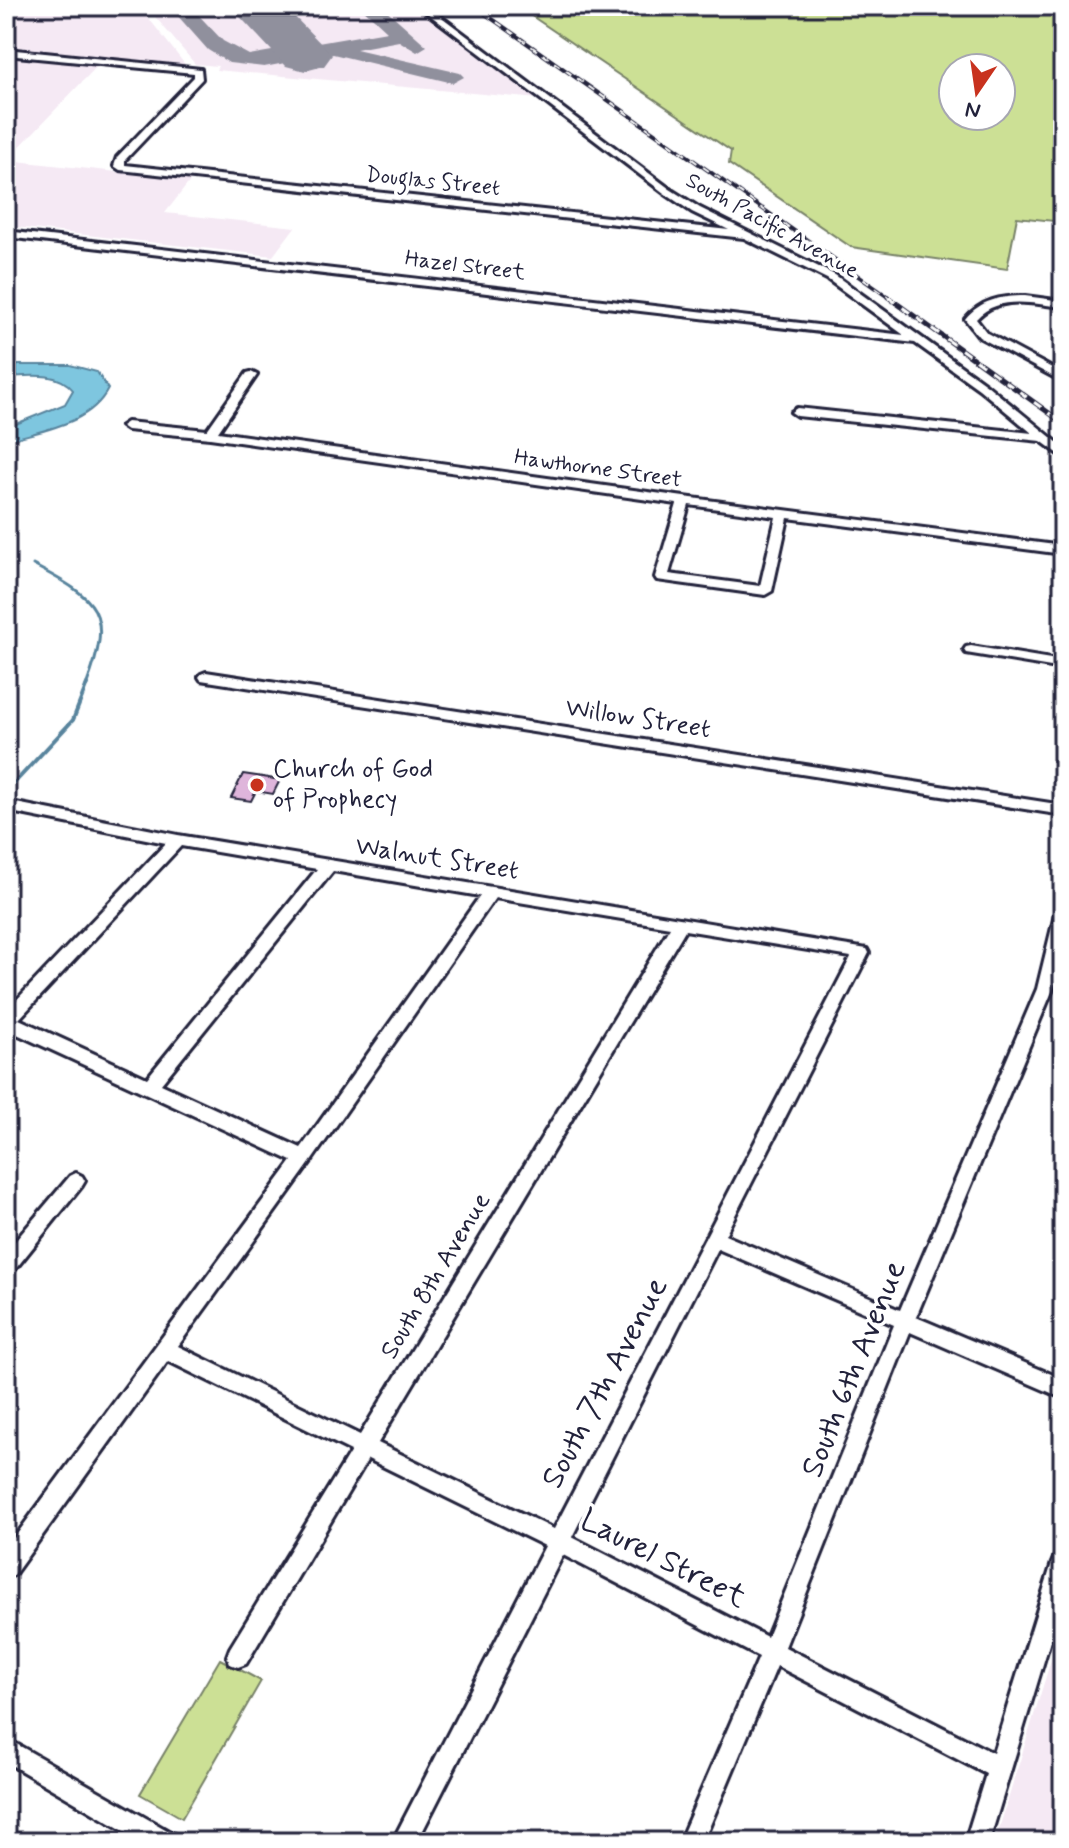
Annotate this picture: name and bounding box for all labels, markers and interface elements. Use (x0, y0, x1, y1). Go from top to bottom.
north arrow (937, 52, 1017, 132)
text: N (963, 94, 983, 125)
street label: Douglas Street (364, 161, 502, 206)
street label: South Pacific Avenue (681, 167, 864, 285)
street label: Hazel Street (403, 245, 527, 287)
street label: Hawthorne Street (512, 443, 684, 495)
street label: Willow Street (563, 691, 713, 747)
place label: Church of God of Prophecy (273, 753, 433, 817)
marker: Church of God of Prophecy (248, 776, 266, 794)
street label: Walnut Street (353, 829, 521, 889)
street label: South 8th Avenue (373, 1186, 499, 1366)
street label: South 6th Avenue (791, 1254, 917, 1484)
street label: South 7th Avenue (532, 1270, 678, 1496)
street label: Laurel Street (573, 1499, 753, 1619)

